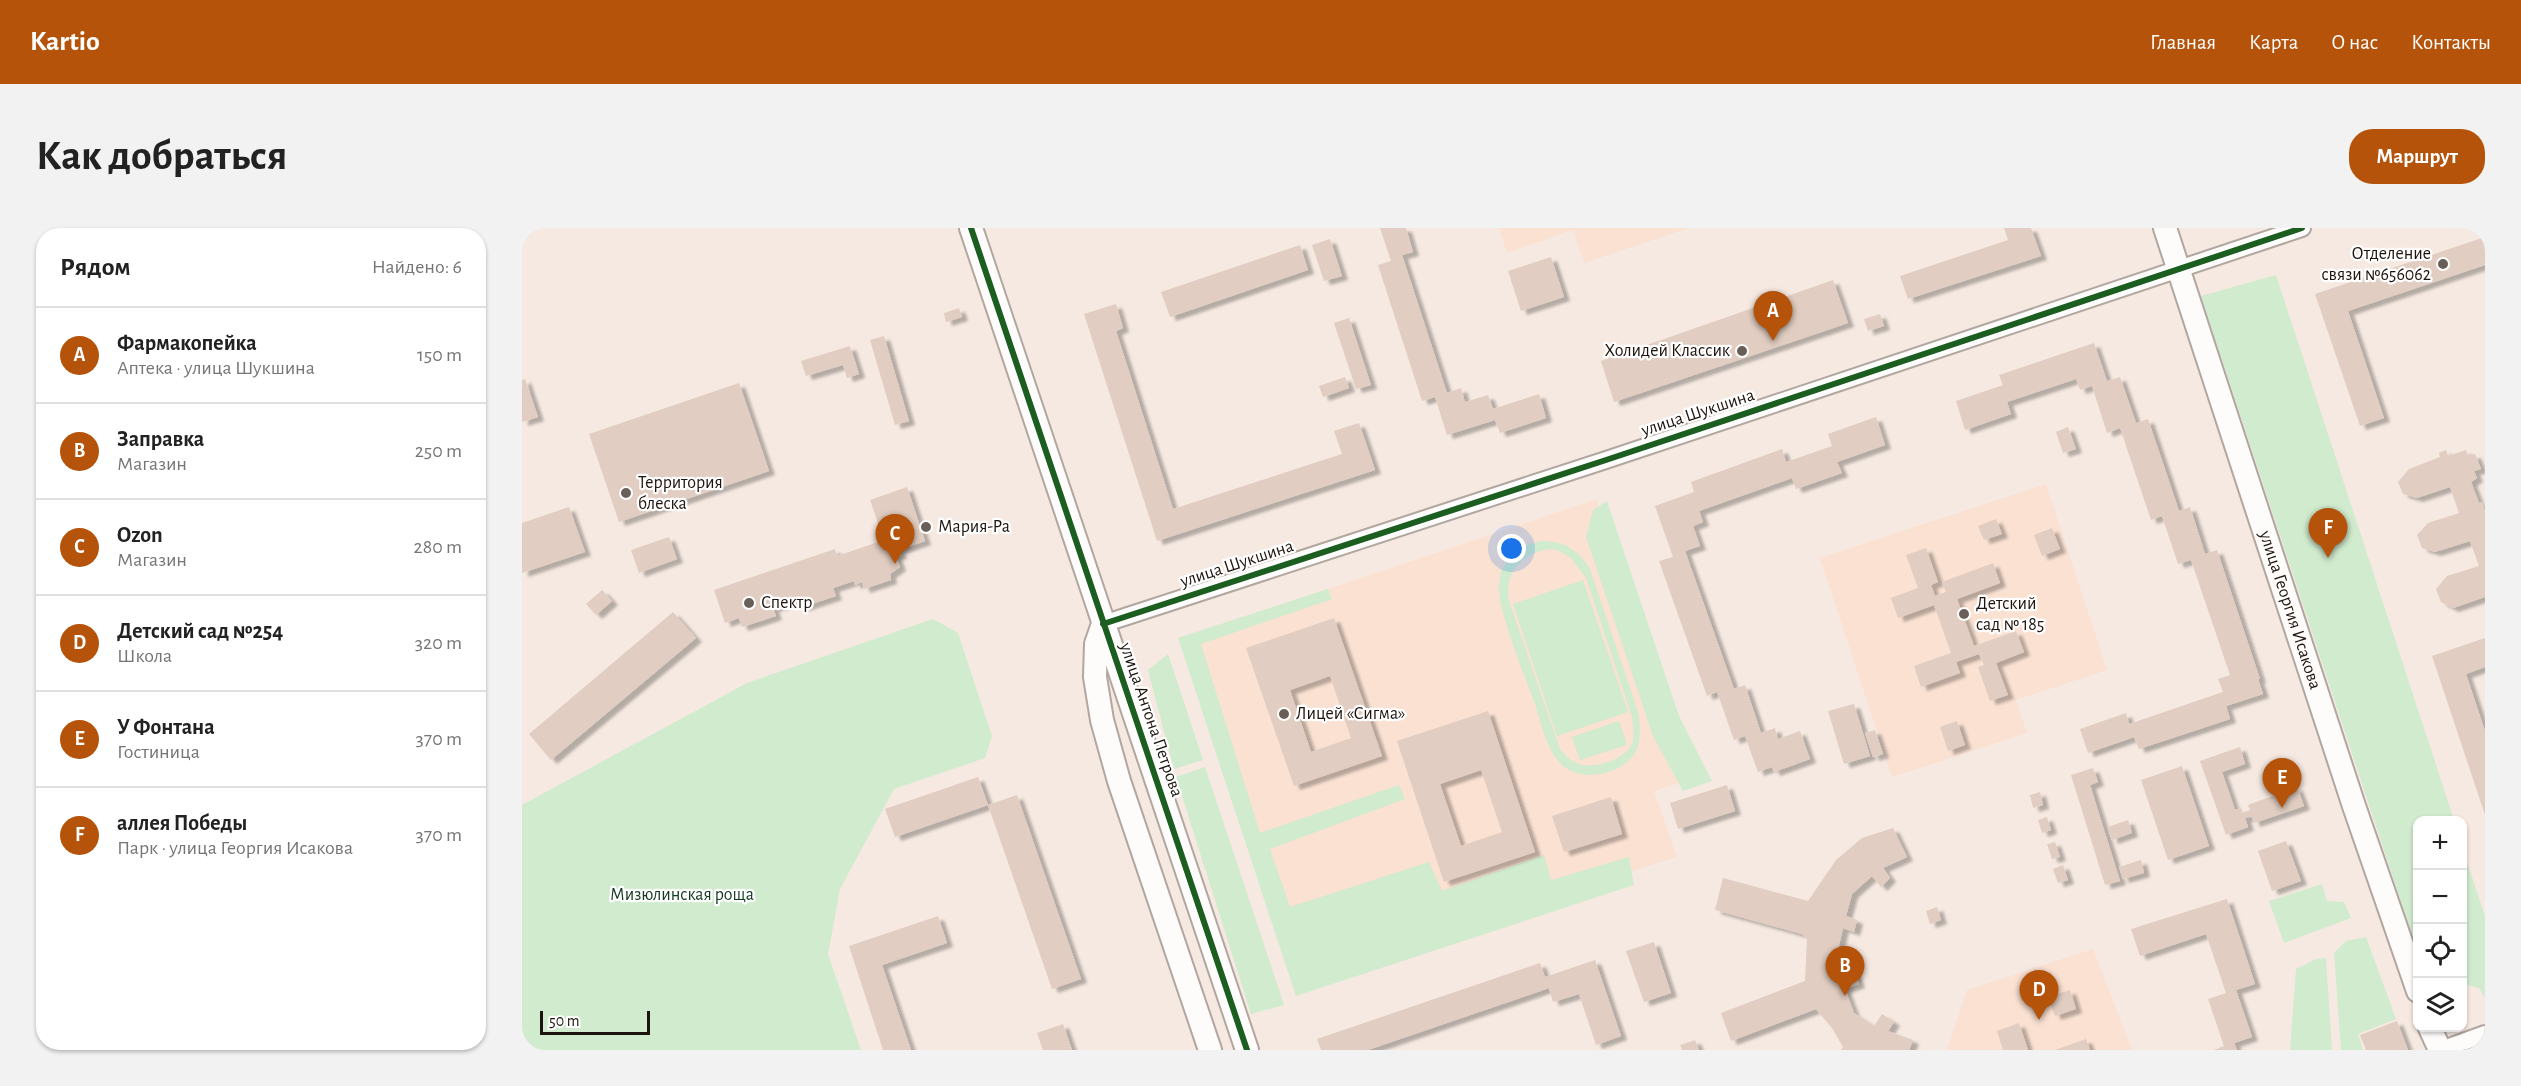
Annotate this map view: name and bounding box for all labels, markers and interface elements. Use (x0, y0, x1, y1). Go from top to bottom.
text: Kartio (30, 28, 100, 56)
text: Главная (2150, 32, 2216, 53)
text: Карта (2249, 32, 2298, 53)
text: О нас (2331, 32, 2378, 53)
text: Контакты (2411, 32, 2491, 53)
button: Маршрут (2349, 129, 2485, 184)
text: Как добраться (36, 135, 287, 177)
place label: Отделение связи №656062 (2322, 245, 2431, 284)
text: Рядом (60, 254, 131, 280)
text: Найдено: 6 (372, 257, 462, 277)
marker: Отделение связи №656062 (2436, 257, 2450, 271)
pin: A (1754, 291, 1792, 341)
text: Фармакопейка (117, 332, 257, 354)
place label: Холидей Классик (1604, 342, 1731, 360)
marker: Холидей Классик (1735, 344, 1749, 358)
text: A (74, 345, 86, 365)
text: 150 m (417, 345, 462, 365)
text: Аптека · улица Шукшина (117, 358, 315, 378)
street label: улица Шукшина (1638, 386, 1757, 440)
text: Заправка (117, 428, 204, 450)
text: B (74, 441, 85, 461)
text: 250 m (415, 441, 462, 461)
text: Магазин (117, 454, 187, 474)
place label: Территория блеска (638, 474, 723, 513)
marker: Территория блеска (619, 486, 633, 500)
pin: F (2308, 508, 2348, 558)
pin: C (876, 514, 914, 564)
place label: Мария-Ра (938, 518, 1010, 536)
marker: Мария-Ра (919, 520, 933, 534)
text: Ozon (117, 524, 163, 546)
street label: улица Георгия Исакова (2255, 528, 2324, 692)
your location (1497, 534, 1526, 563)
text: C (74, 537, 85, 557)
text: 280 m (414, 537, 462, 557)
street label: улица Шукшина (1177, 537, 1296, 591)
text: Магазин (117, 550, 187, 570)
place label: Спектр (761, 594, 812, 612)
place label: Детский сад № 185 (1976, 595, 2044, 634)
marker: Спектр (742, 596, 756, 610)
marker: Детский сад № 185 (1957, 607, 1971, 621)
text: Детский сад №254 (117, 620, 283, 642)
text: D (73, 633, 86, 653)
text: 320 m (415, 633, 462, 653)
street label: улица Антона Петрова (1116, 640, 1186, 799)
text: Школа (117, 646, 172, 666)
place label: Лицей «Сигма» (1296, 705, 1405, 723)
marker: Лицей «Сигма» (1277, 707, 1291, 721)
text: У Фонтана (117, 716, 215, 738)
text: E (74, 729, 85, 749)
text: 370 m (416, 729, 462, 749)
text: Гостиница (117, 742, 200, 762)
pin: E (2262, 758, 2302, 808)
text: аллея Победы (117, 812, 247, 834)
map controls (2413, 816, 2467, 1032)
button: + (2413, 816, 2467, 870)
text: F (75, 825, 84, 845)
text: 370 m (416, 825, 462, 845)
text: Парк · улица Георгия Исакова (117, 838, 353, 858)
button: − (2413, 870, 2467, 924)
park label: Мизюлинская роща (610, 886, 754, 904)
button: locate (2413, 924, 2467, 978)
pin: B (1826, 946, 1864, 996)
pin: D (2020, 970, 2059, 1020)
button: layers (2413, 978, 2467, 1032)
scale bar (540, 1008, 650, 1036)
text: 50 m (549, 1013, 580, 1029)

